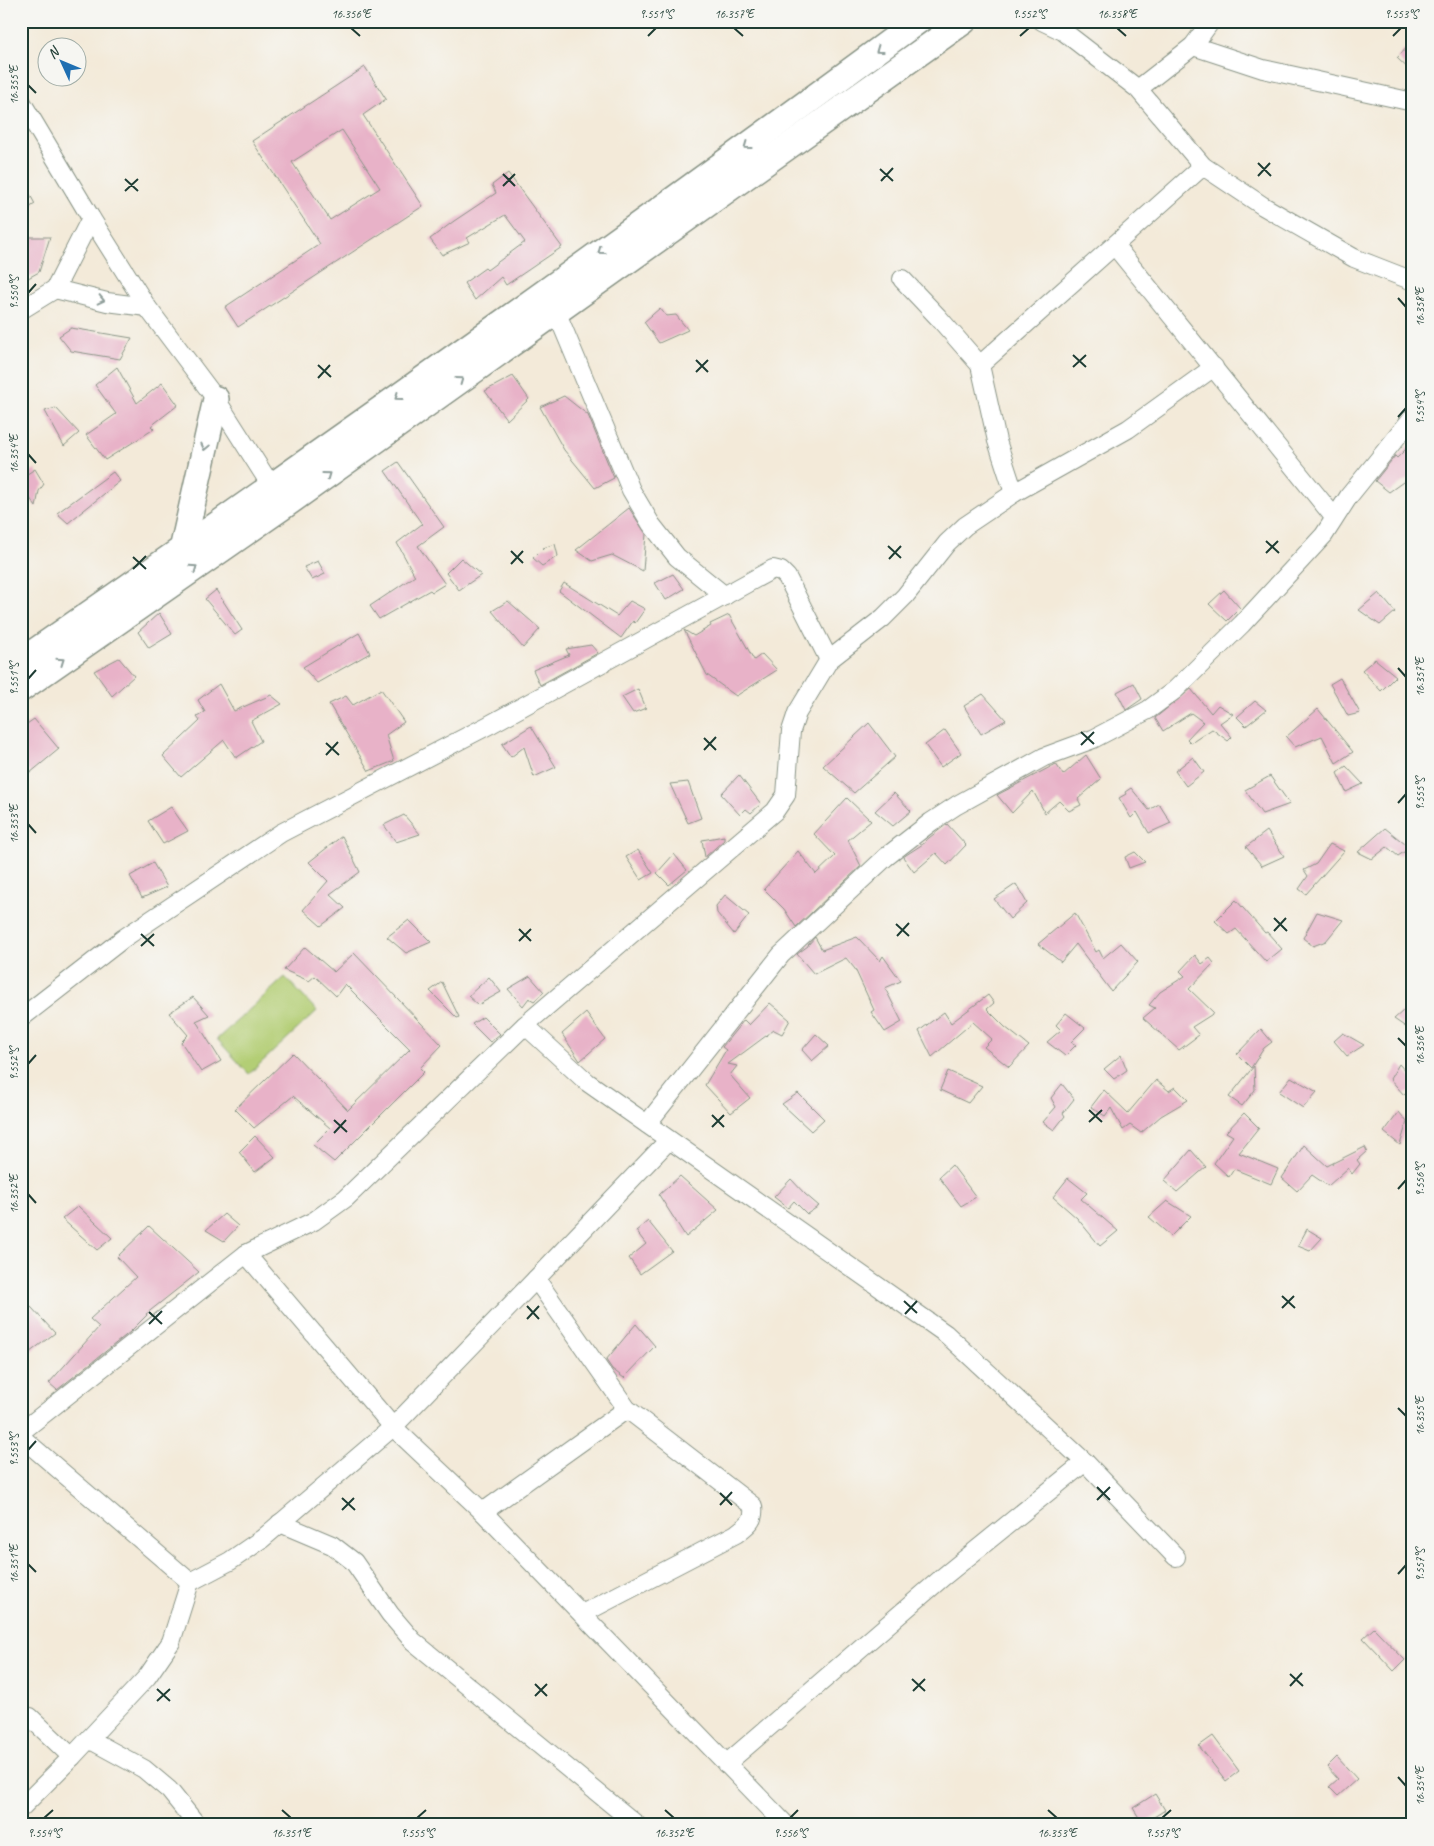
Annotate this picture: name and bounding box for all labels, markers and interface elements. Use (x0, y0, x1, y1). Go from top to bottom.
text: 16.356°E (331, 6, 372, 22)
text: 9.551°S (639, 6, 675, 22)
text: 16.357°E (714, 6, 755, 22)
text: 9.552°S (1012, 6, 1048, 22)
text: 16.358°E (1097, 6, 1138, 22)
text: 9.553°S (1384, 6, 1420, 22)
north arrow (38, 38, 88, 88)
text: N (44, 43, 64, 62)
one-way arrow (875, 44, 884, 53)
text: 16.355°E (6, 64, 22, 105)
one-way arrow (744, 140, 753, 149)
one-way arrow (597, 245, 607, 254)
text: 9.550°S (6, 274, 22, 310)
text: 16.358°E (1412, 286, 1428, 327)
one-way arrow (96, 294, 105, 305)
one-way arrow (454, 377, 463, 386)
text: 9.554°S (1412, 389, 1428, 425)
one-way arrow (394, 391, 404, 400)
text: 16.354°E (6, 433, 22, 474)
one-way arrow (200, 442, 211, 451)
one-way arrow (322, 472, 331, 481)
one-way arrow (189, 565, 198, 574)
text: 16.357°E (1412, 656, 1428, 697)
one-way arrow (55, 658, 65, 667)
text: 9.551°S (6, 660, 22, 696)
text: 9.555°S (1412, 775, 1428, 811)
text: 16.353°E (6, 803, 22, 844)
text: 16.356°E (1412, 1025, 1428, 1066)
text: 9.552°S (6, 1045, 22, 1081)
text: 9.556°S (1412, 1161, 1428, 1197)
text: 16.352°E (6, 1173, 22, 1214)
text: 16.355°E (1412, 1395, 1428, 1436)
text: 9.553°S (6, 1431, 22, 1467)
text: 16.351°E (6, 1543, 22, 1584)
text: 9.557°S (1412, 1546, 1428, 1582)
text: 16.354°E (1412, 1765, 1428, 1806)
text: 9.554°S (27, 1825, 63, 1841)
text: 16.351°E (271, 1825, 312, 1841)
text: 9.555°S (400, 1825, 436, 1841)
text: 16.352°E (654, 1825, 695, 1841)
text: 9.556°S (773, 1825, 809, 1841)
text: 16.353°E (1037, 1825, 1078, 1841)
text: 9.557°S (1145, 1825, 1181, 1841)

